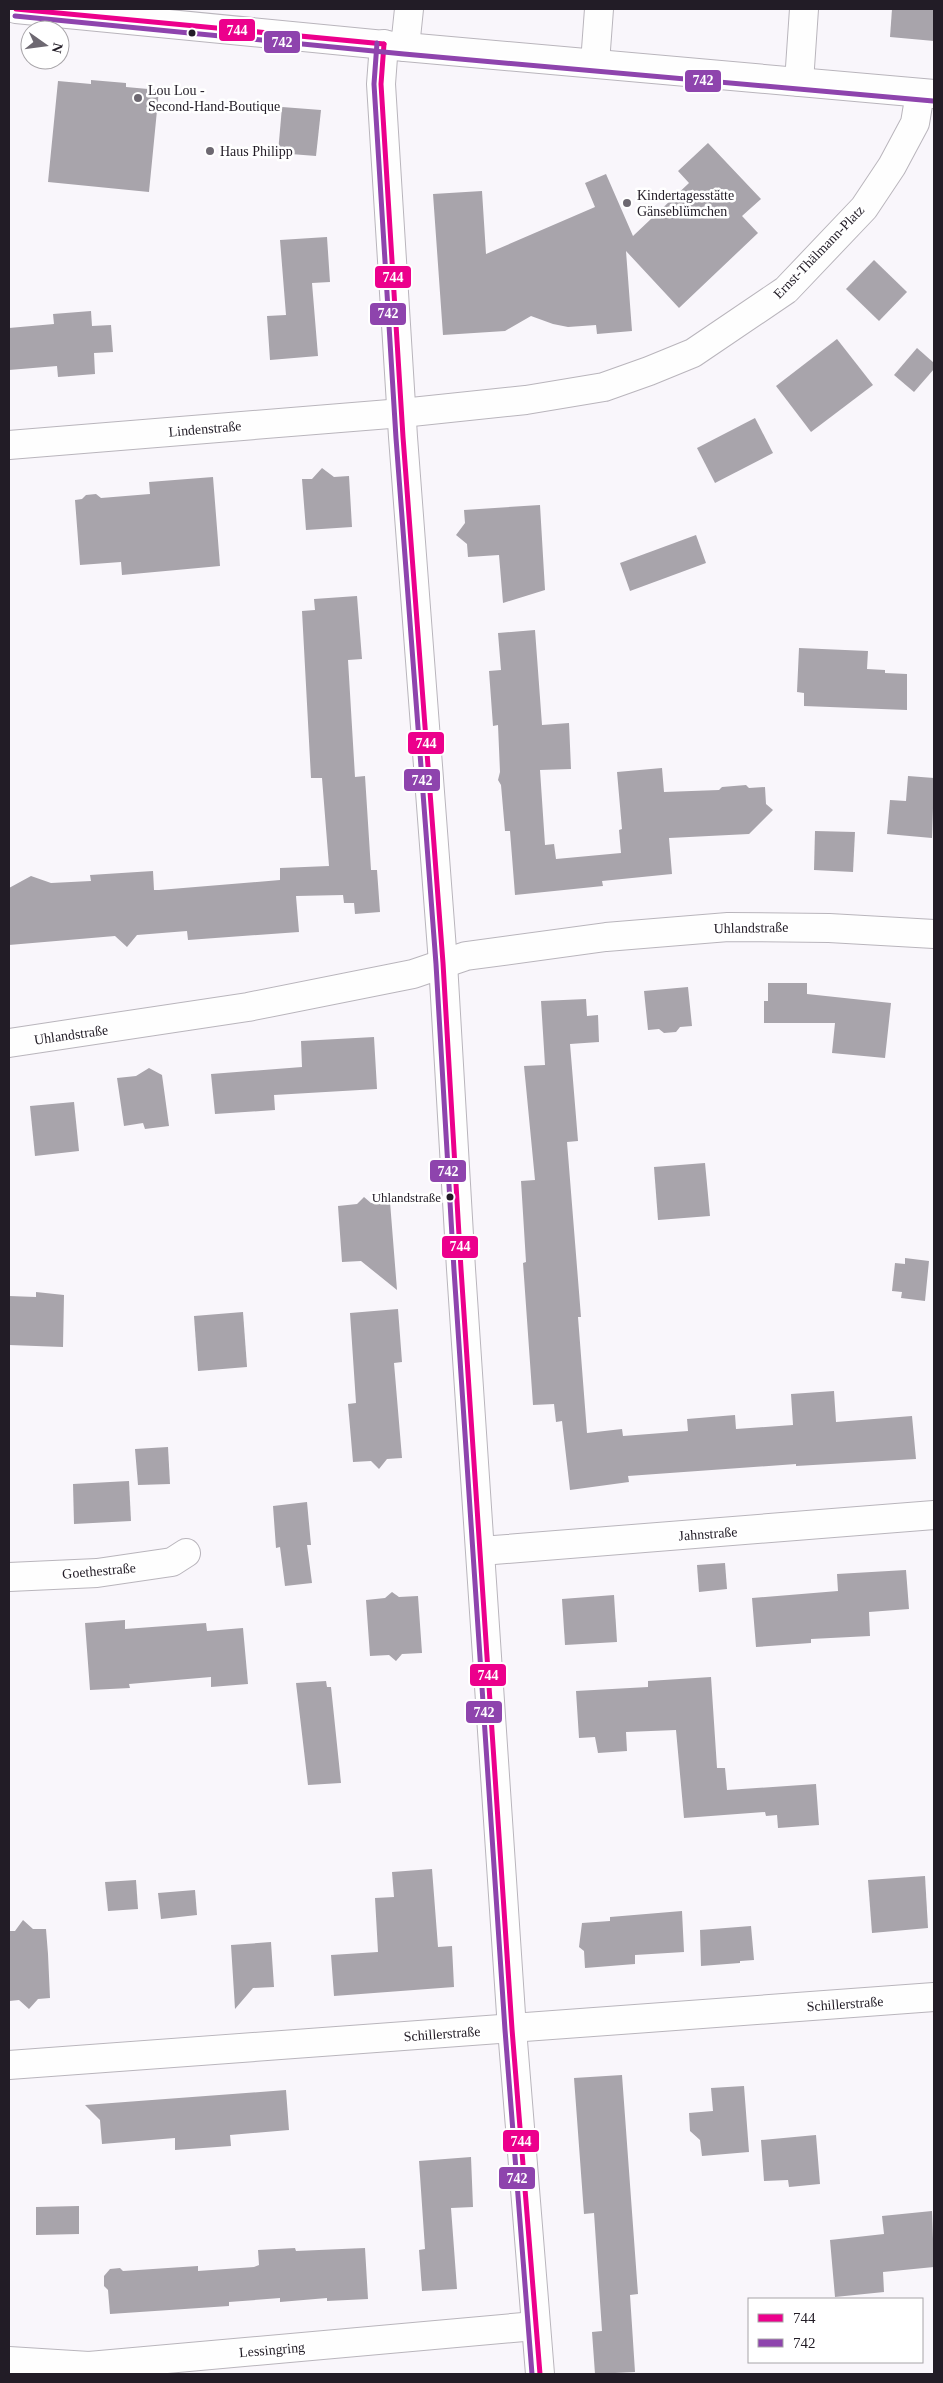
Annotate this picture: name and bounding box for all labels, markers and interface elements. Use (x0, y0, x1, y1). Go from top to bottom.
line badge: 744 (218, 18, 256, 42)
north arrow (20, 20, 70, 70)
text: 744 (227, 23, 248, 38)
unlabelled marker (187, 28, 197, 38)
line badge: 742 (263, 30, 301, 54)
text: 742 (272, 35, 293, 50)
text: N (49, 41, 66, 55)
line badge: 742 (684, 69, 722, 93)
text: 742 (693, 73, 714, 88)
place label: Lou Lou - Second-Hand-Boutique (148, 83, 280, 114)
marker: Lou Lou - Second-Hand-Boutique (132, 92, 144, 104)
place label: Haus Philipp (220, 144, 293, 159)
marker: Haus Philipp (204, 145, 216, 157)
place label: Kindertagesstätte Gänseblümchen (637, 188, 734, 219)
marker: Kindertagesstätte Gänseblümchen (621, 197, 633, 209)
street label: Ernst-Thälmann-Platz (771, 202, 867, 302)
line badge: 744 (374, 265, 412, 289)
text: 744 (383, 270, 404, 285)
line badge: 742 (369, 302, 407, 326)
text: 742 (378, 306, 399, 321)
street label: Lindenstraße (168, 418, 242, 440)
line badge: 744 (407, 731, 445, 755)
text: 744 (416, 736, 437, 751)
line badge: 742 (403, 768, 441, 792)
text: 742 (412, 773, 433, 788)
street label: Uhlandstraße (714, 920, 788, 936)
street label: Uhlandstraße (33, 1022, 109, 1048)
line badge: 742 (429, 1159, 467, 1183)
text: 742 (438, 1164, 459, 1179)
place label: Uhlandstraße (372, 1190, 441, 1205)
marker: Uhlandstraße (445, 1192, 455, 1202)
line badge: 744 (441, 1235, 479, 1259)
text: 744 (450, 1239, 471, 1254)
street label: Jahnstraße (678, 1524, 738, 1544)
street label: Goethestraße (62, 1560, 136, 1582)
line badge: 744 (469, 1663, 507, 1687)
text: 744 (478, 1668, 499, 1683)
line badge: 742 (465, 1700, 503, 1724)
text: 742 (474, 1705, 495, 1720)
street label: Schillerstraße (806, 1994, 884, 2014)
street label: Schillerstraße (403, 2024, 481, 2044)
line badge: 744 (502, 2129, 540, 2153)
text: 744 (511, 2134, 532, 2149)
line badge: 742 (498, 2166, 536, 2190)
text: 742 (507, 2171, 528, 2186)
legend (748, 2298, 923, 2363)
text: 744 (793, 2310, 816, 2326)
text: 742 (793, 2335, 816, 2351)
street label: Lessingring (238, 2340, 306, 2360)

